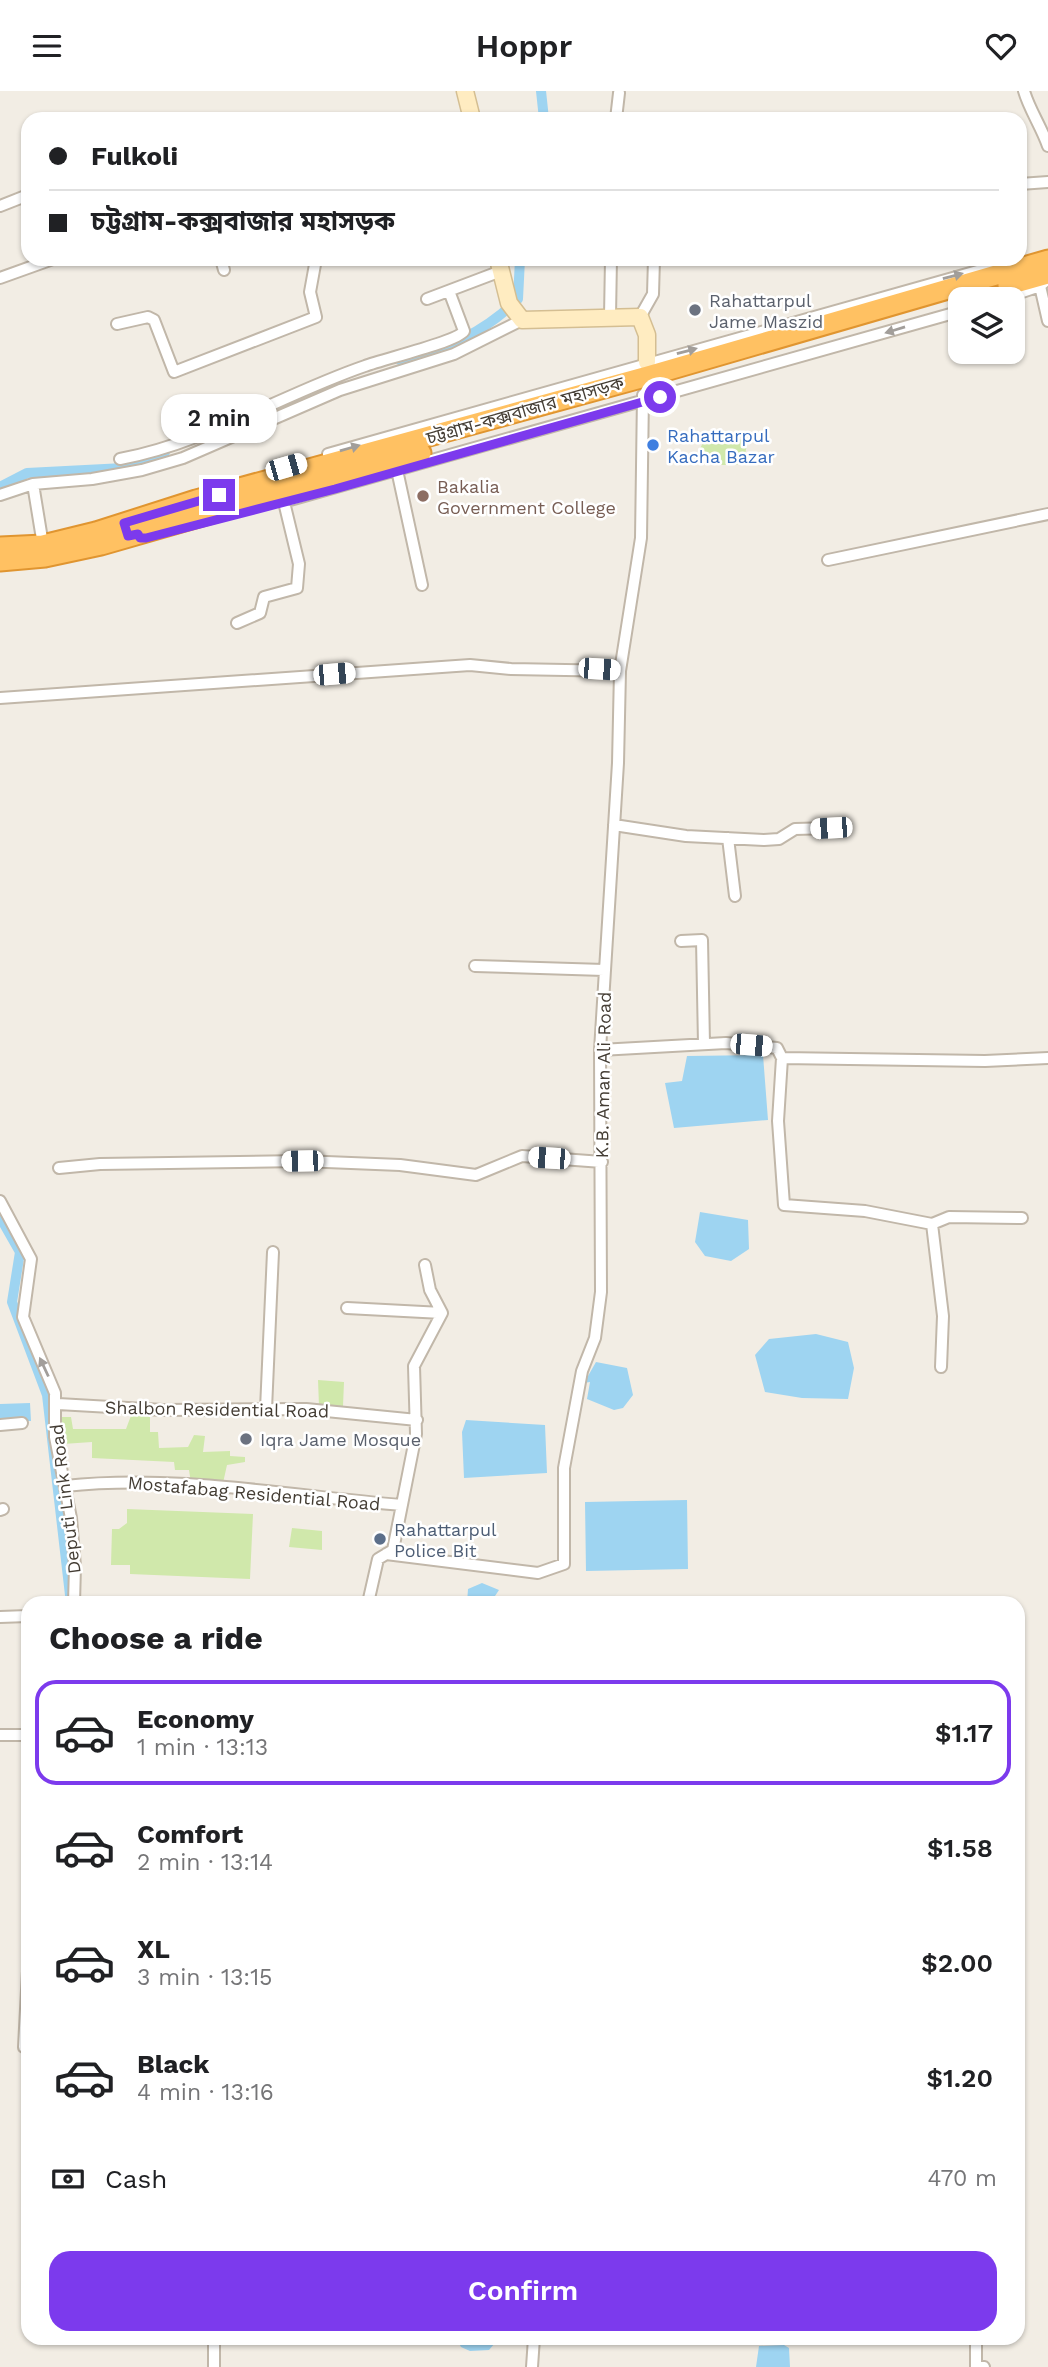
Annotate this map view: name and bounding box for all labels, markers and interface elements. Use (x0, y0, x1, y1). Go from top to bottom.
icon: menu (28, 27, 66, 65)
text: Hoppr (476, 27, 572, 65)
icon: heart (982, 27, 1020, 65)
text: Fulkoli (91, 141, 178, 171)
text: চট্টগ্রাম-কক্সবাজার মহাসড়ক (91, 206, 395, 236)
one-way arrow (942, 270, 964, 281)
map controls (948, 287, 1025, 364)
button: layers (948, 287, 1025, 364)
place label: Rahattarpul Jame Maszid (709, 290, 823, 332)
marker: Rahattarpul Jame Maszid (687, 302, 703, 318)
one-way arrow (884, 325, 905, 335)
one-way arrow (677, 346, 698, 356)
street label: চট্টগ্রাম-কক্সবাজার মহাসড়ক (423, 372, 627, 449)
route start (644, 381, 676, 413)
callout: 2 min (161, 393, 277, 443)
text: 2 min (187, 405, 251, 432)
place label: Rahattarpul Kacha Bazar (667, 425, 775, 467)
marker: Rahattarpul Kacha Bazar (645, 437, 661, 453)
one-way arrow (340, 442, 361, 452)
car (263, 451, 310, 483)
place label: Bakalia Government College (437, 476, 616, 518)
route end (203, 479, 235, 511)
marker: Bakalia Government College (415, 488, 431, 504)
car (578, 657, 621, 681)
car (313, 662, 356, 686)
car (810, 816, 853, 840)
street label: K.B. Aman Ali Road (591, 992, 615, 1158)
car (730, 1033, 773, 1057)
car (528, 1146, 571, 1170)
car (281, 1150, 324, 1172)
one-way arrow (38, 1357, 50, 1377)
street label: Shalbon Residential Road (105, 1397, 329, 1421)
street label: Deputi Link Road (45, 1423, 85, 1575)
place label: Iqra Jame Mosque (260, 1429, 421, 1450)
marker: Iqra Jame Mosque (238, 1431, 254, 1447)
street label: Mostafabag Residential Road (127, 1471, 381, 1515)
place label: Rahattarpul Police Bit (394, 1519, 497, 1561)
marker: Rahattarpul Police Bit (372, 1531, 388, 1547)
text: Choose a ride (49, 1619, 263, 1657)
icon: car (53, 1701, 116, 1764)
text: Economy (137, 1704, 254, 1734)
text: $1.17 (935, 1718, 993, 1748)
text: 1 min · 13:13 (137, 1734, 268, 1761)
icon: car (53, 1816, 116, 1879)
text: Comfort (137, 1819, 243, 1849)
text: $1.58 (927, 1833, 993, 1863)
text: 2 min · 13:14 (137, 1849, 273, 1876)
icon: car (53, 1931, 116, 1994)
text: XL (137, 1934, 170, 1964)
text: $2.00 (921, 1948, 993, 1978)
text: 3 min · 13:15 (137, 1964, 273, 1991)
icon: car (53, 2046, 116, 2109)
text: Black (137, 2049, 209, 2079)
text: $1.20 (926, 2063, 993, 2093)
text: 4 min · 13:16 (137, 2079, 274, 2106)
icon: cash (49, 2160, 87, 2198)
text: Cash (105, 2164, 167, 2194)
text: 470 m (928, 2165, 997, 2192)
button: Confirm (49, 2251, 997, 2331)

